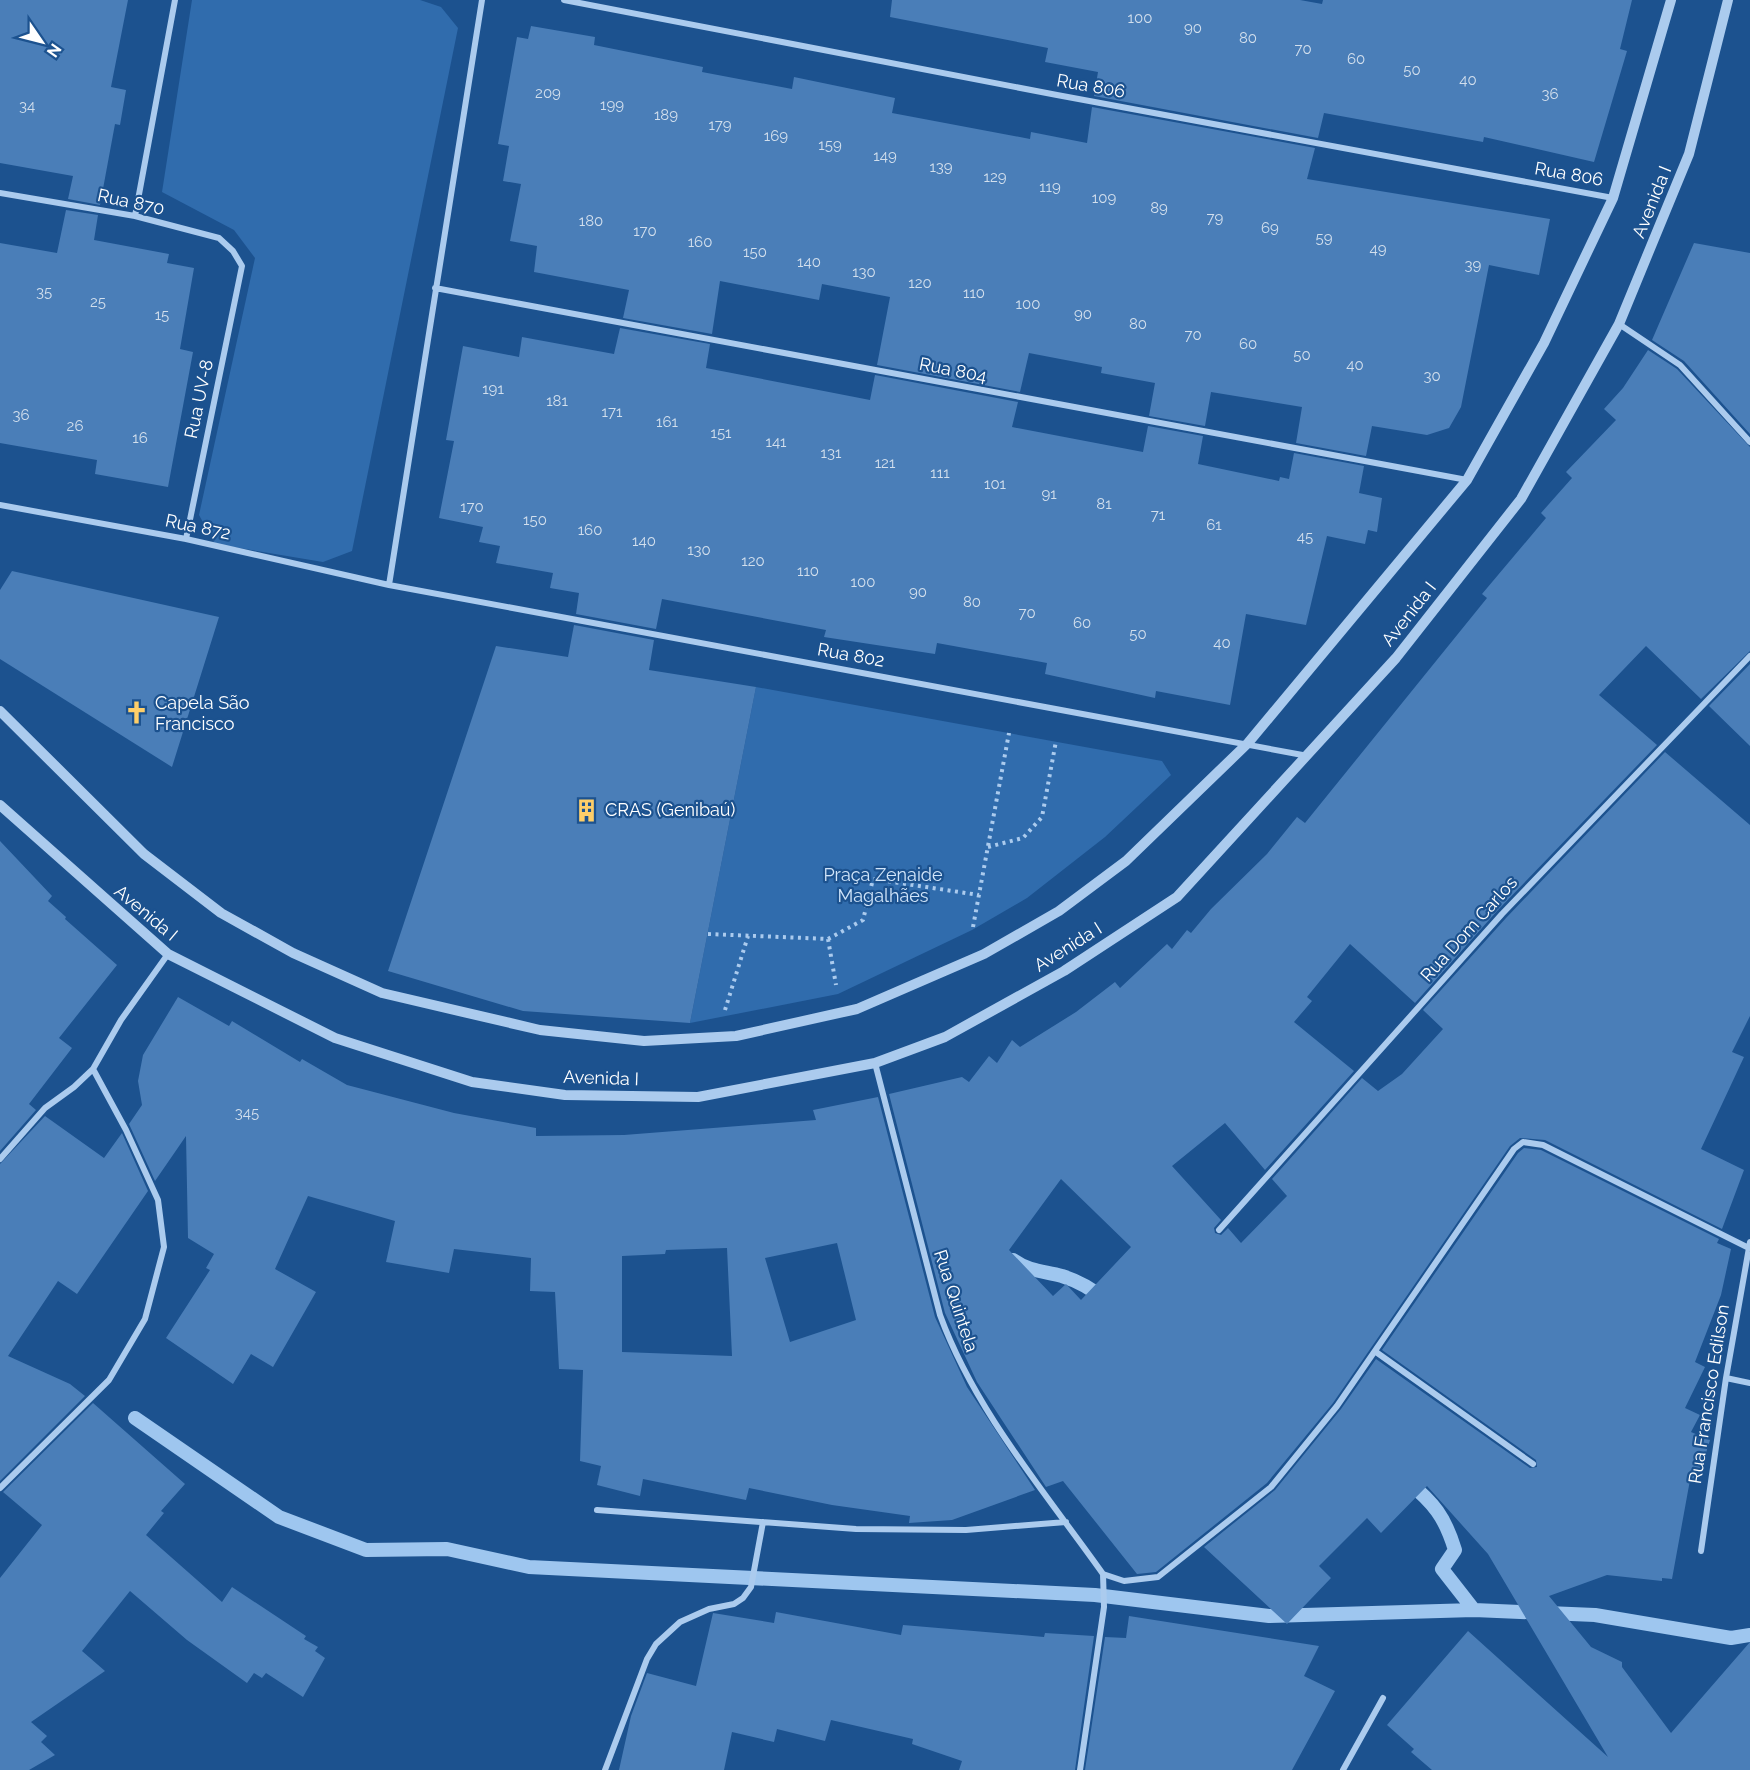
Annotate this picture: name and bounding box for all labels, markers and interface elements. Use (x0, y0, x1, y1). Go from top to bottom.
house number: 100 (1128, 9, 1152, 27)
north arrow (12, 12, 72, 72)
house number: 90 (1184, 19, 1202, 37)
house number: 80 (1239, 29, 1257, 47)
text: N (43, 40, 65, 61)
house number: 70 (1294, 40, 1312, 58)
house number: 60 (1347, 50, 1365, 68)
house number: 50 (1403, 61, 1421, 79)
street label: Rua 806 (1055, 69, 1127, 102)
house number: 40 (1459, 71, 1477, 89)
house number: 209 (535, 84, 561, 102)
house number: 36 (1541, 85, 1559, 103)
house number: 199 (600, 96, 624, 114)
house number: 34 (19, 97, 35, 115)
house number: 189 (654, 106, 678, 124)
house number: 179 (708, 116, 732, 134)
house number: 169 (764, 127, 788, 145)
house number: 159 (818, 136, 842, 154)
house number: 149 (873, 147, 897, 165)
street label: Rua 806 (1533, 157, 1605, 190)
house number: 139 (929, 158, 953, 176)
street label: Avenida I (1628, 163, 1675, 241)
house number: 129 (983, 168, 1007, 186)
house number: 119 (1039, 178, 1061, 196)
street label: Rua 870 (96, 184, 167, 219)
house number: 109 (1092, 189, 1116, 207)
house number: 89 (1150, 199, 1168, 217)
house number: 79 (1207, 209, 1224, 227)
house number: 180 (579, 212, 603, 230)
house number: 69 (1261, 219, 1279, 237)
house number: 170 (633, 222, 657, 240)
house number: 59 (1316, 229, 1333, 247)
house number: 160 (688, 233, 712, 251)
house number: 49 (1370, 240, 1387, 258)
house number: 150 (743, 243, 767, 261)
house number: 140 (797, 253, 821, 271)
house number: 39 (1465, 256, 1482, 274)
house number: 130 (852, 263, 876, 281)
house number: 120 (908, 274, 932, 292)
house number: 35 (36, 283, 52, 301)
house number: 110 (963, 284, 985, 302)
house number: 25 (90, 293, 106, 311)
house number: 100 (1016, 295, 1040, 313)
house number: 90 (1074, 305, 1092, 323)
house number: 15 (155, 306, 169, 324)
house number: 80 (1129, 315, 1147, 333)
house number: 70 (1184, 326, 1202, 344)
house number: 60 (1239, 335, 1257, 353)
house number: 50 (1293, 346, 1311, 364)
street label: Rua 804 (918, 353, 989, 386)
house number: 40 (1346, 356, 1364, 374)
street label: Rua UV-8 (180, 358, 217, 440)
house number: 30 (1423, 367, 1441, 385)
house number: 191 (482, 380, 504, 398)
house number: 181 (546, 392, 568, 410)
house number: 171 (602, 403, 623, 421)
house number: 36 (12, 406, 30, 424)
house number: 161 (656, 413, 679, 431)
house number: 26 (67, 417, 83, 435)
house number: 151 (710, 424, 732, 442)
house number: 16 (132, 429, 148, 447)
house number: 141 (765, 433, 787, 451)
house number: 131 (821, 444, 842, 462)
house number: 121 (875, 454, 896, 472)
house number: 111 (930, 464, 950, 482)
house number: 101 (984, 475, 1007, 493)
house number: 91 (1041, 485, 1057, 503)
house number: 81 (1096, 495, 1112, 513)
house number: 170 (460, 498, 484, 516)
house number: 71 (1151, 506, 1166, 524)
street label: Rua 872 (163, 509, 233, 544)
house number: 150 (523, 511, 547, 529)
house number: 61 (1206, 516, 1222, 534)
house number: 160 (578, 521, 602, 539)
house number: 45 (1297, 528, 1313, 546)
house number: 140 (632, 532, 656, 550)
house number: 130 (687, 541, 711, 559)
house number: 120 (741, 552, 765, 570)
house number: 110 (797, 562, 819, 580)
house number: 100 (851, 573, 875, 591)
street label: Avenida I (1377, 577, 1440, 650)
house number: 90 (909, 583, 927, 601)
house number: 80 (963, 593, 981, 611)
house number: 70 (1018, 604, 1036, 622)
house number: 60 (1073, 614, 1091, 632)
house number: 50 (1129, 625, 1147, 643)
house number: 40 (1213, 634, 1231, 652)
street label: Rua 802 (816, 638, 886, 671)
place label: Capela São Francisco (155, 692, 250, 734)
church icon: Capela São Francisco (124, 700, 150, 726)
building icon: CRAS (Genibaú) (574, 797, 600, 823)
place label: CRAS (Genibaú) (605, 799, 736, 820)
park label: Praça Zenaide Magalhães (823, 864, 943, 906)
street label: Rua Dom Carlos (1416, 872, 1522, 986)
street label: Avenida I (111, 880, 182, 945)
street label: Avenida I (1030, 918, 1105, 976)
street label: Avenida I (563, 1066, 639, 1089)
house number: 345 (235, 1104, 259, 1122)
street label: Rua Quintela (930, 1247, 983, 1355)
street label: Rua Francisco Edilson (1684, 1303, 1733, 1485)

